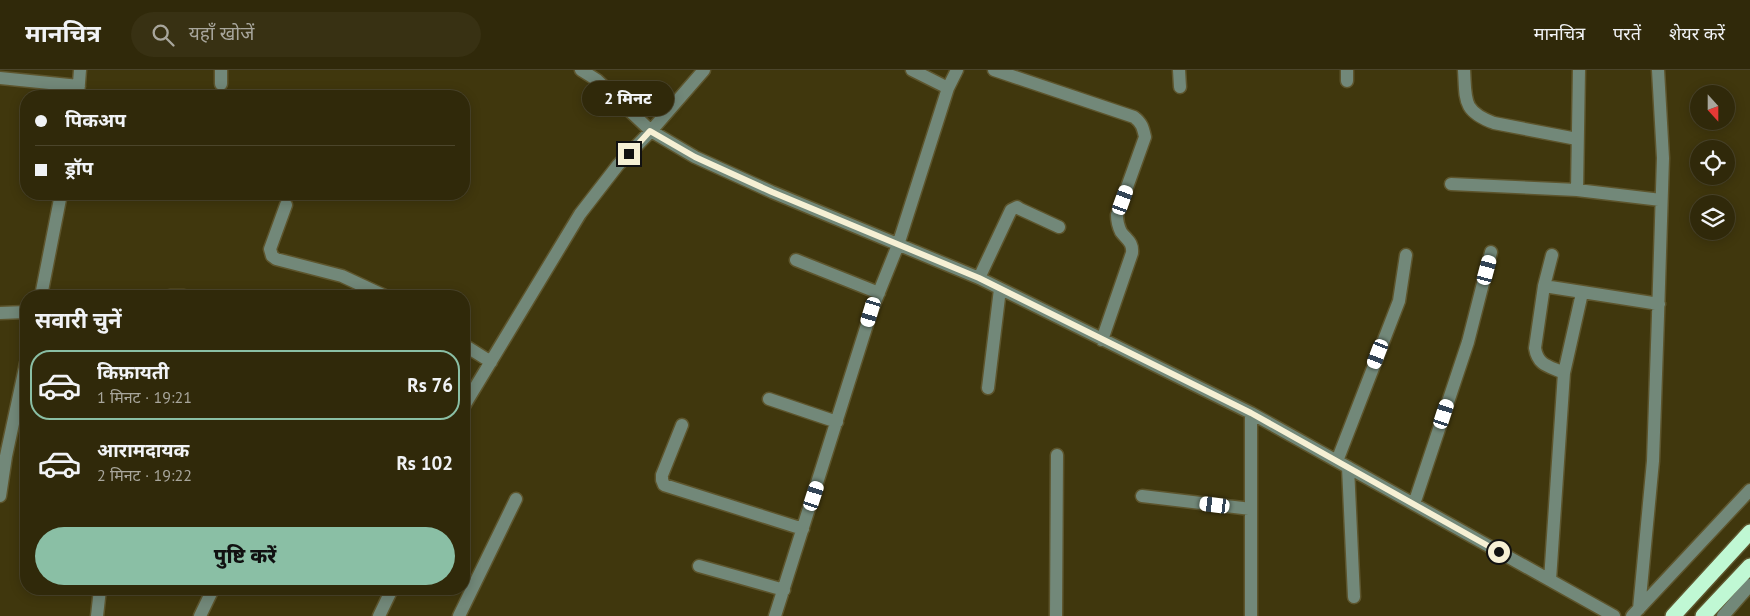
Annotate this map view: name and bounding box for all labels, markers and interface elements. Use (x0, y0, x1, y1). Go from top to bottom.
search box (131, 12, 481, 57)
text: मानचित्र (25, 18, 101, 49)
icon: search (149, 21, 177, 49)
text: यहाँ खोजें (189, 21, 254, 45)
text: मानचित्र (1534, 22, 1585, 45)
text: परतें (1613, 22, 1641, 45)
text: शेयर करें (1669, 22, 1725, 45)
callout: 2 मिनट (583, 82, 675, 116)
north arrow (1690, 85, 1735, 130)
map controls (1690, 85, 1735, 240)
text: 2 मिनट (604, 88, 652, 108)
text: पिकअप (65, 108, 126, 132)
button: locate (1690, 140, 1735, 185)
route end (618, 143, 640, 165)
text: ड्रॉप (65, 156, 93, 180)
car (1110, 183, 1135, 217)
button: layers (1690, 195, 1735, 240)
car (1475, 254, 1498, 286)
car (859, 295, 882, 329)
text: सवारी चुनें (35, 306, 122, 334)
car (1365, 337, 1390, 371)
text: किफ़ायती (97, 360, 169, 384)
icon: car (37, 363, 82, 408)
text: Rs 76 (407, 373, 453, 397)
text: 1 मिनट · 19:21 (97, 387, 192, 407)
car (1432, 397, 1455, 431)
text: आरामदायक (97, 438, 189, 462)
icon: car (37, 441, 82, 486)
text: Rs 102 (396, 451, 453, 475)
text: 2 मिनट · 19:22 (97, 465, 192, 485)
car (802, 479, 825, 513)
car (1199, 496, 1230, 514)
button: पुष्टि करें (35, 527, 455, 585)
route start (1488, 541, 1510, 563)

